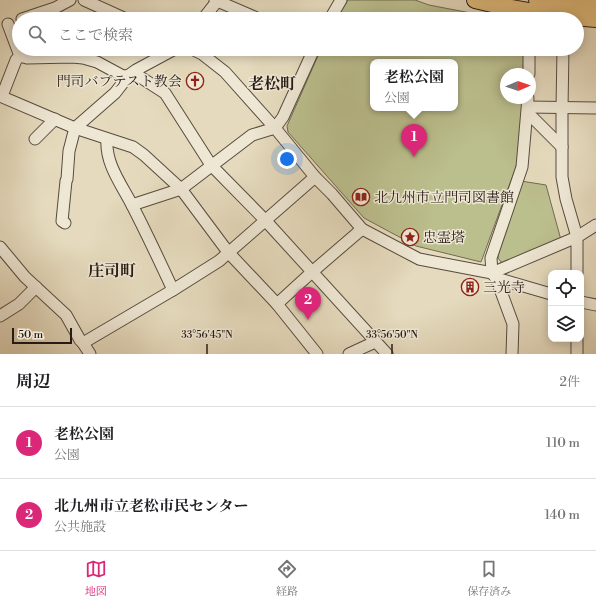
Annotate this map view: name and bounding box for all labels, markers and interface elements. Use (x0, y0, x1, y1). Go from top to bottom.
search box (12, 12, 584, 56)
icon: search (26, 23, 48, 45)
text: ここで検索 (58, 26, 133, 45)
popup (370, 59, 458, 111)
text: 老松公園 (384, 68, 444, 87)
north arrow (500, 68, 536, 104)
church icon: 門司バプテスト教会 (185, 71, 205, 91)
place label: 門司バプテスト教会 (57, 73, 182, 91)
district label: 老松町 (248, 74, 296, 94)
text: 公園 (384, 90, 410, 106)
pin: 1 (401, 124, 427, 157)
your location (277, 149, 297, 169)
library icon: 北九州市立門司図書館 (351, 187, 371, 207)
place label: 北九州市立門司図書館 (374, 189, 514, 207)
place icon: 忠霊塔 (400, 227, 420, 247)
place label: 忠霊塔 (423, 229, 465, 247)
district label: 庄司町 (88, 261, 136, 281)
map controls (548, 270, 584, 342)
button: locate (548, 270, 584, 306)
building icon: 三光寺 (460, 277, 480, 297)
place label: 三光寺 (483, 279, 525, 297)
pin: 2 (295, 287, 321, 320)
button: layers (548, 306, 584, 342)
scale bar (12, 326, 72, 345)
text: 50 m (18, 328, 43, 342)
text: 33°56'45"N (181, 329, 233, 341)
text: 33°56'50"N (366, 329, 419, 341)
text: 周辺 (16, 371, 50, 393)
text: 2件 (560, 374, 580, 390)
text: 老松公園 (54, 425, 114, 444)
text: 1 (26, 435, 32, 451)
text: 110 m (546, 435, 580, 451)
text: 公園 (54, 447, 80, 463)
text: 北九州市立老松市民センター (54, 497, 248, 516)
text: 2 (25, 507, 33, 523)
text: 140 m (544, 507, 580, 523)
text: 公共施設 (54, 519, 106, 535)
tab: 地図 (85, 558, 107, 599)
tab: 経路 (276, 558, 298, 599)
tab: 保存済み (467, 558, 511, 599)

